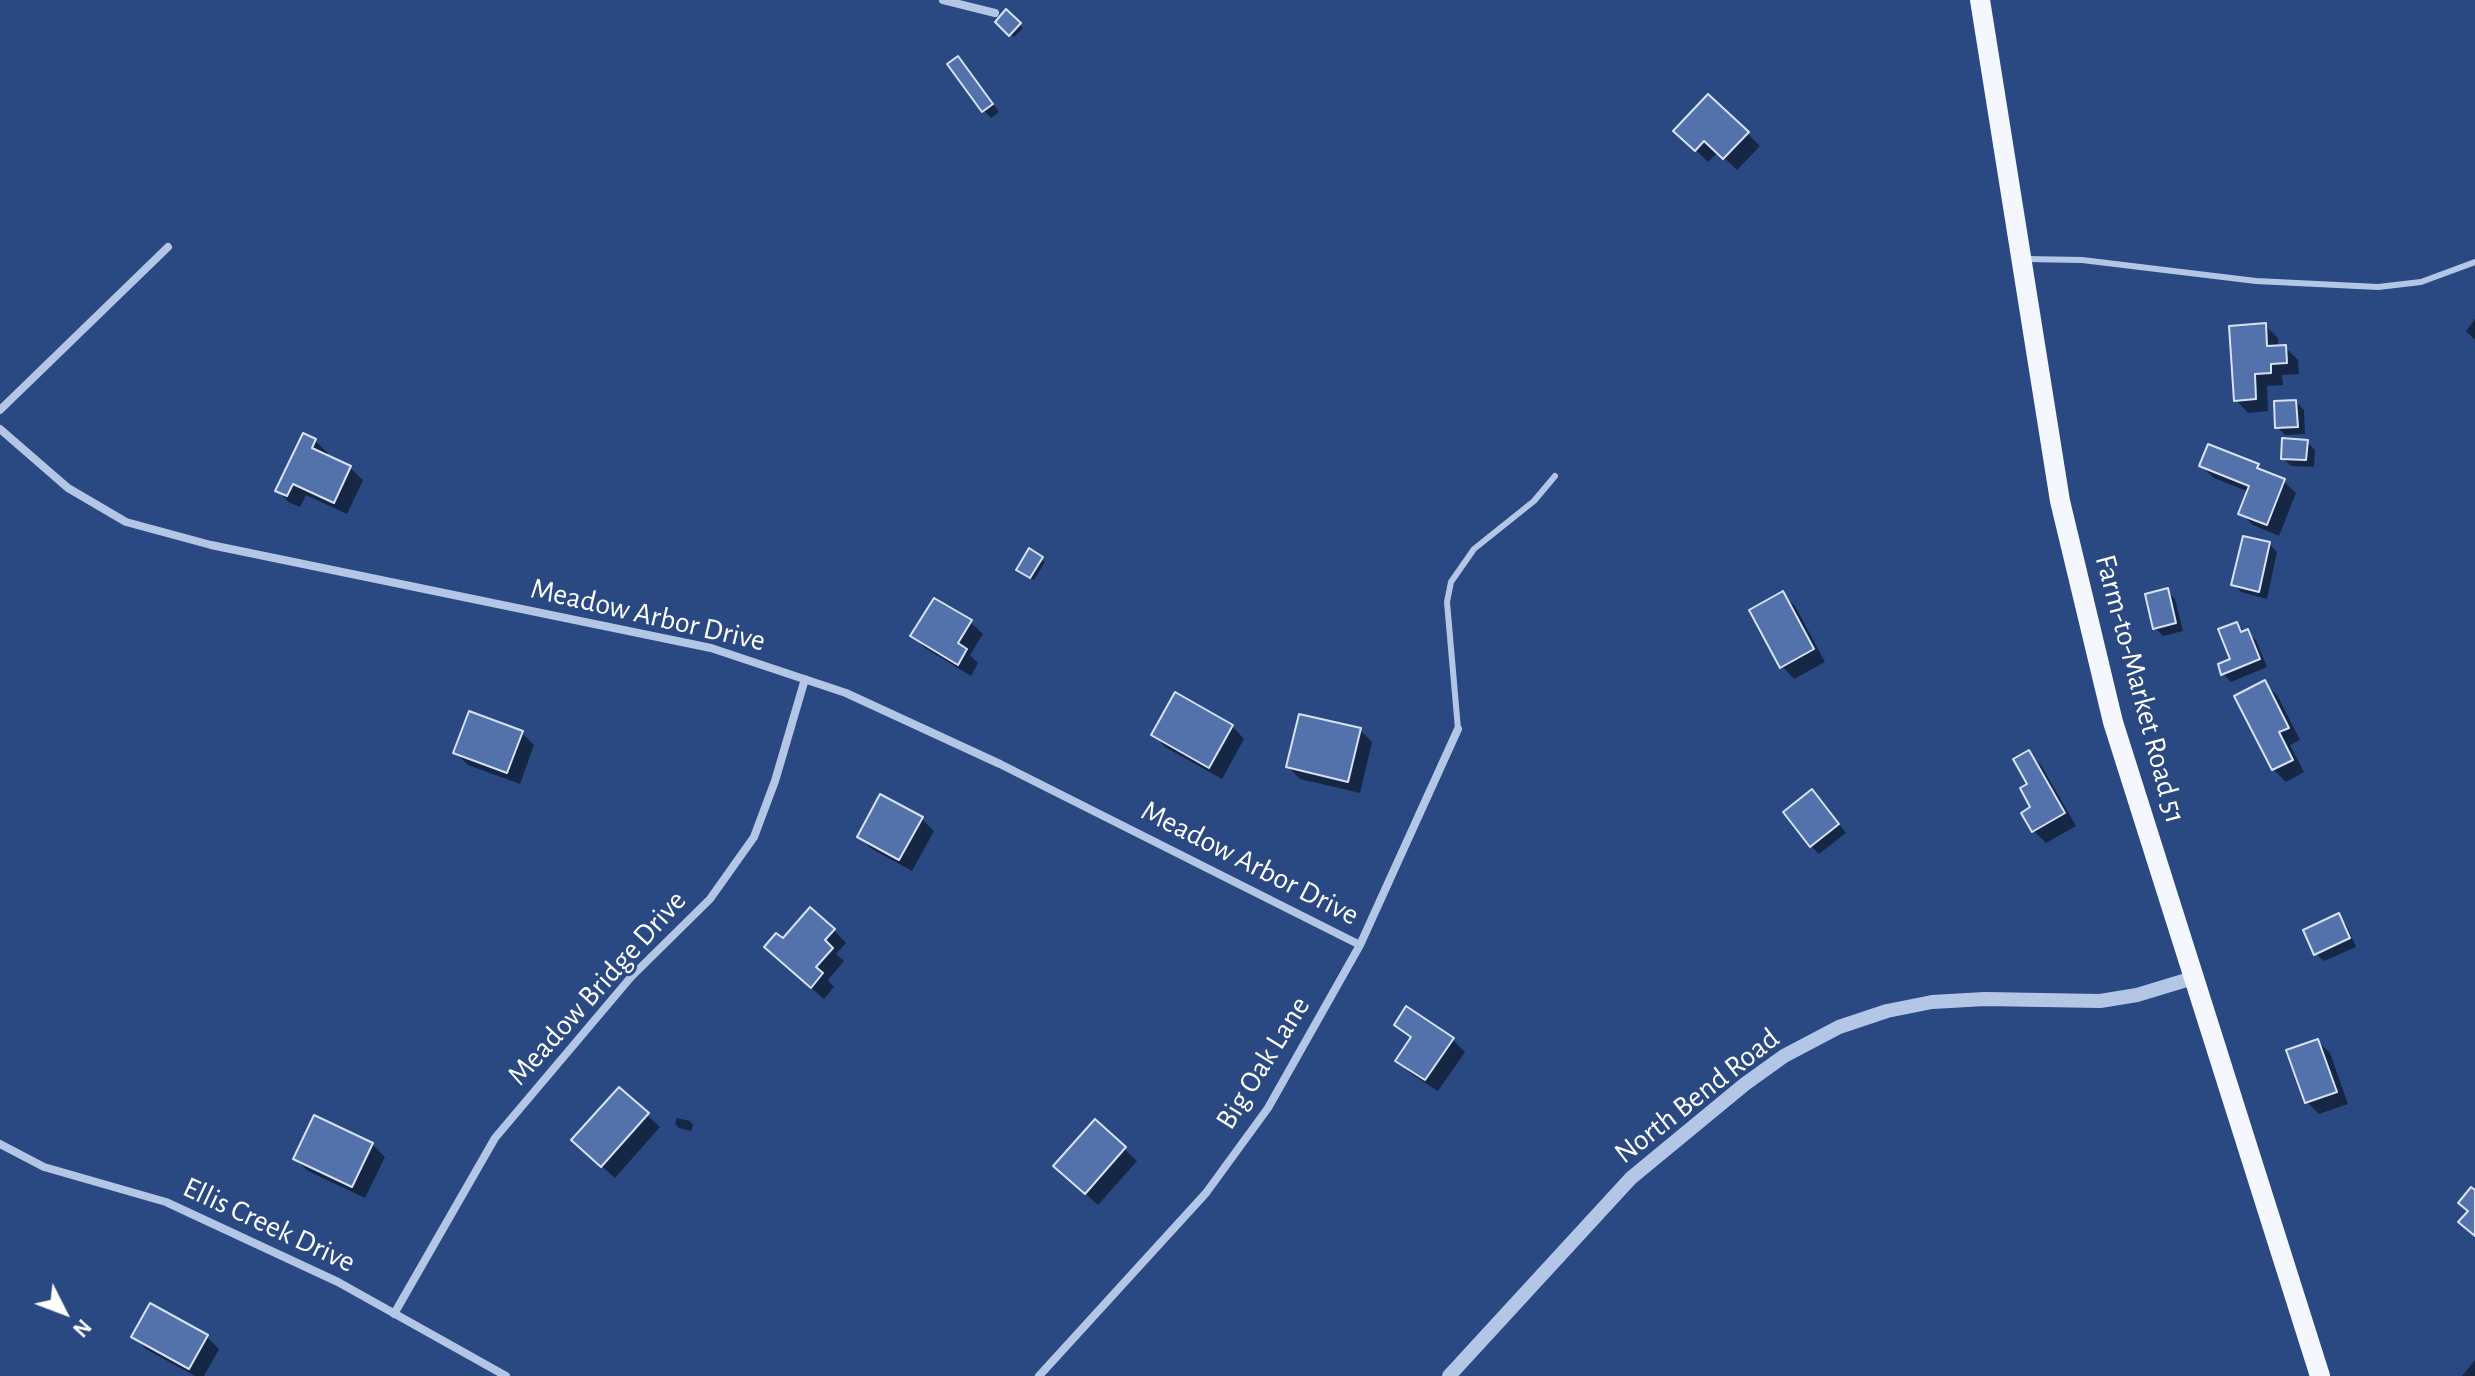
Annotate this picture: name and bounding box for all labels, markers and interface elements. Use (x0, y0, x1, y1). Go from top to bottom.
street label: Farm-to-Market Road 51 (2087, 551, 2193, 827)
street label: Meadow Arbor Drive (527, 571, 769, 659)
street label: Meadow Arbor Drive (1135, 793, 1365, 933)
street label: Meadow Bridge Drive (500, 883, 694, 1093)
street label: Big Oak Lane (1208, 990, 1318, 1136)
street label: North Bend Road (1607, 1020, 1787, 1172)
street label: Ellis Creek Drive (177, 1169, 361, 1281)
north arrow (24, 1272, 104, 1352)
text: N (69, 1315, 95, 1341)

